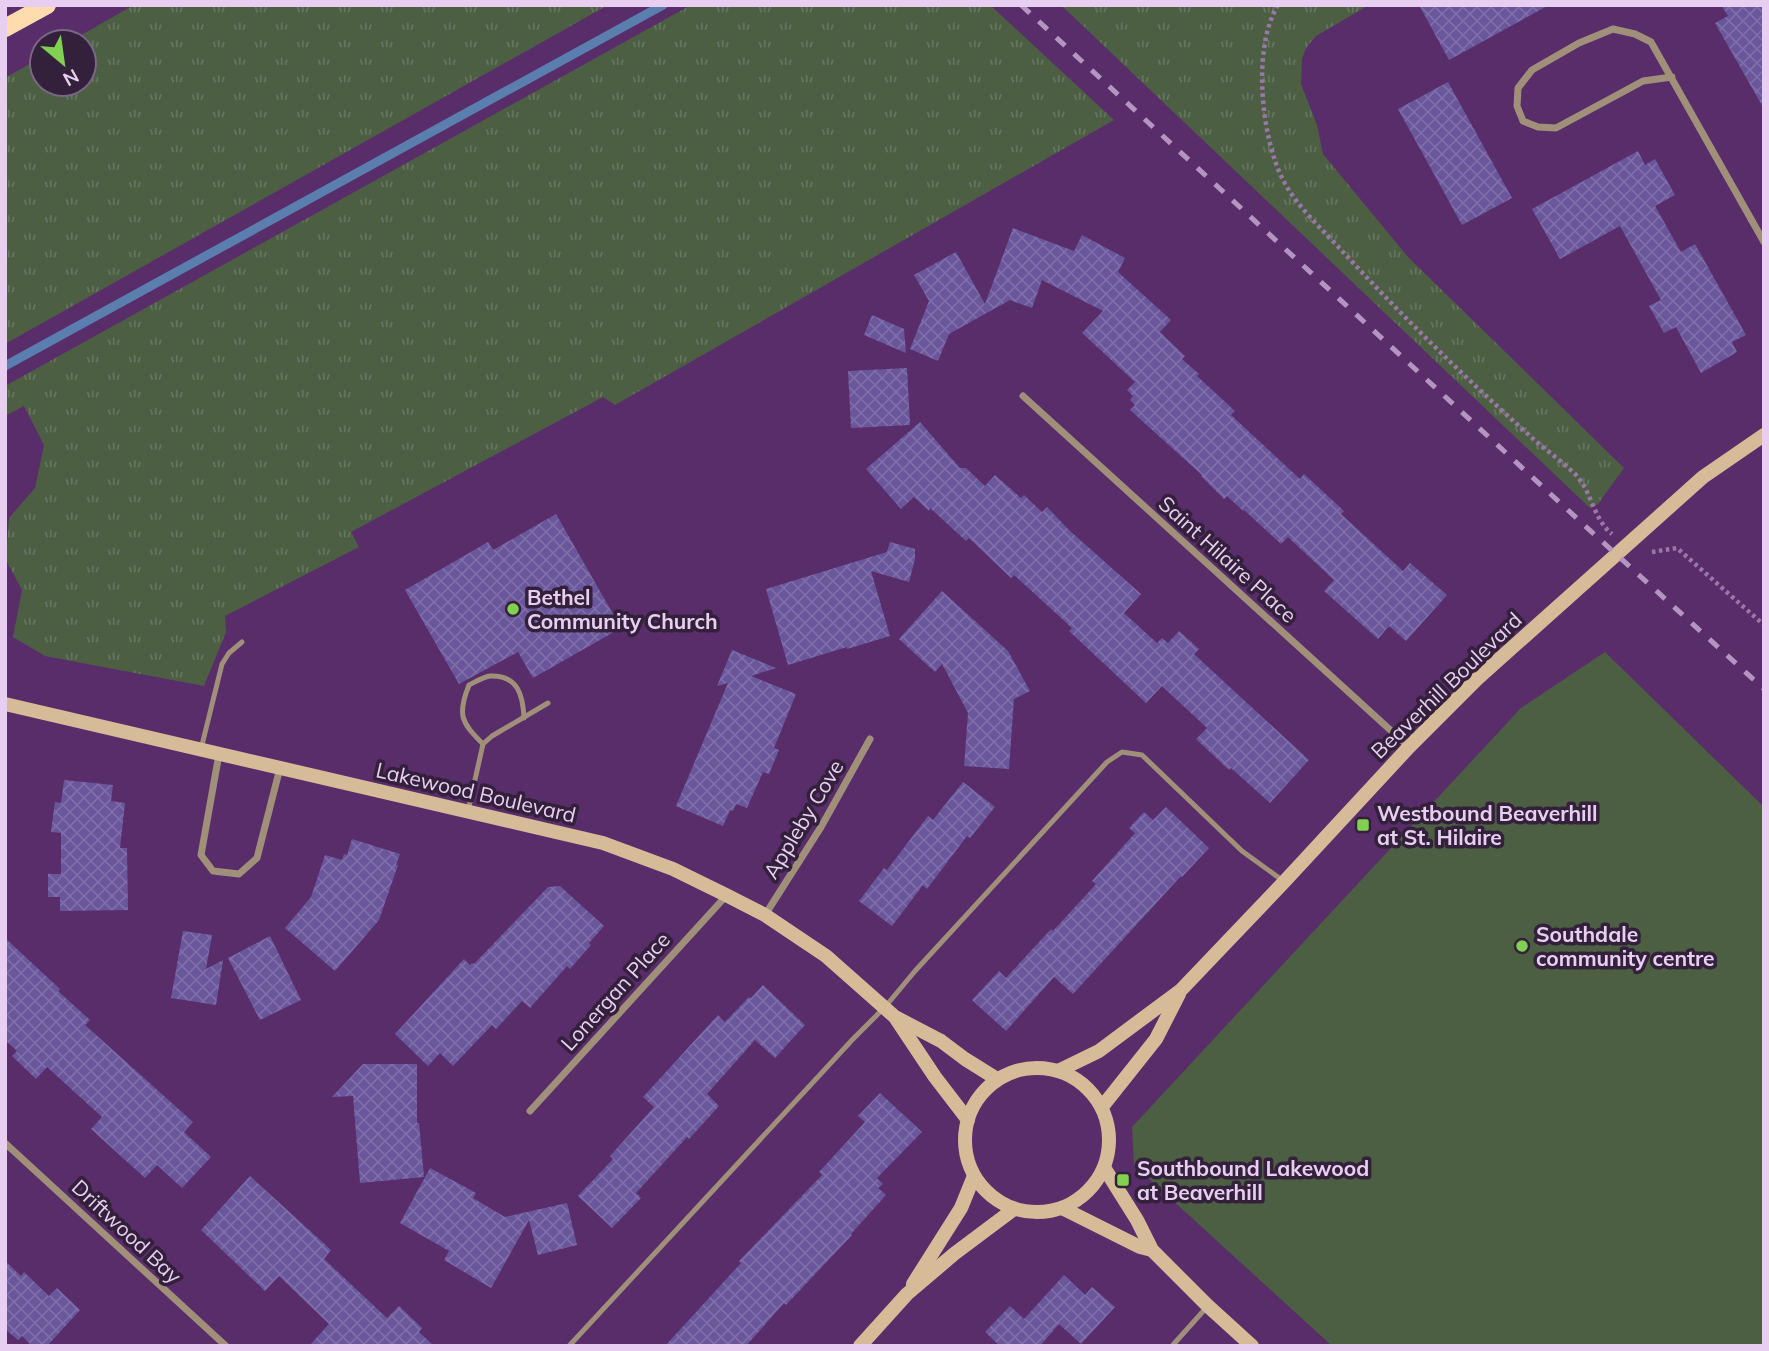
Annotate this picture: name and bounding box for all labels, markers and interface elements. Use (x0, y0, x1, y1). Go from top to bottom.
north arrow (28, 28, 98, 98)
text: N (59, 64, 83, 92)
street label: Saint Hilaire Place (1154, 490, 1302, 628)
place label: Bethel Community Church (527, 584, 718, 634)
marker: Bethel Community Church (505, 601, 521, 617)
street label: Beaverhill Boulevard (1365, 606, 1527, 764)
street label: Appleby Cove (757, 755, 849, 883)
street label: Lakewood Boulevard (374, 756, 578, 828)
place label: Westbound Beaverhill at St. Hilaire (1377, 800, 1598, 850)
marker: Westbound Beaverhill at St. Hilaire (1355, 817, 1371, 833)
place label: Southdale community centre (1536, 921, 1715, 971)
street label: Lonergan Place (555, 926, 675, 1056)
marker: Southdale community centre (1514, 938, 1530, 954)
place label: Southbound Lakewood at Beaverhill (1137, 1155, 1369, 1205)
marker: Southbound Lakewood at Beaverhill (1115, 1172, 1131, 1188)
street label: Driftwood Bay (67, 1174, 187, 1288)

